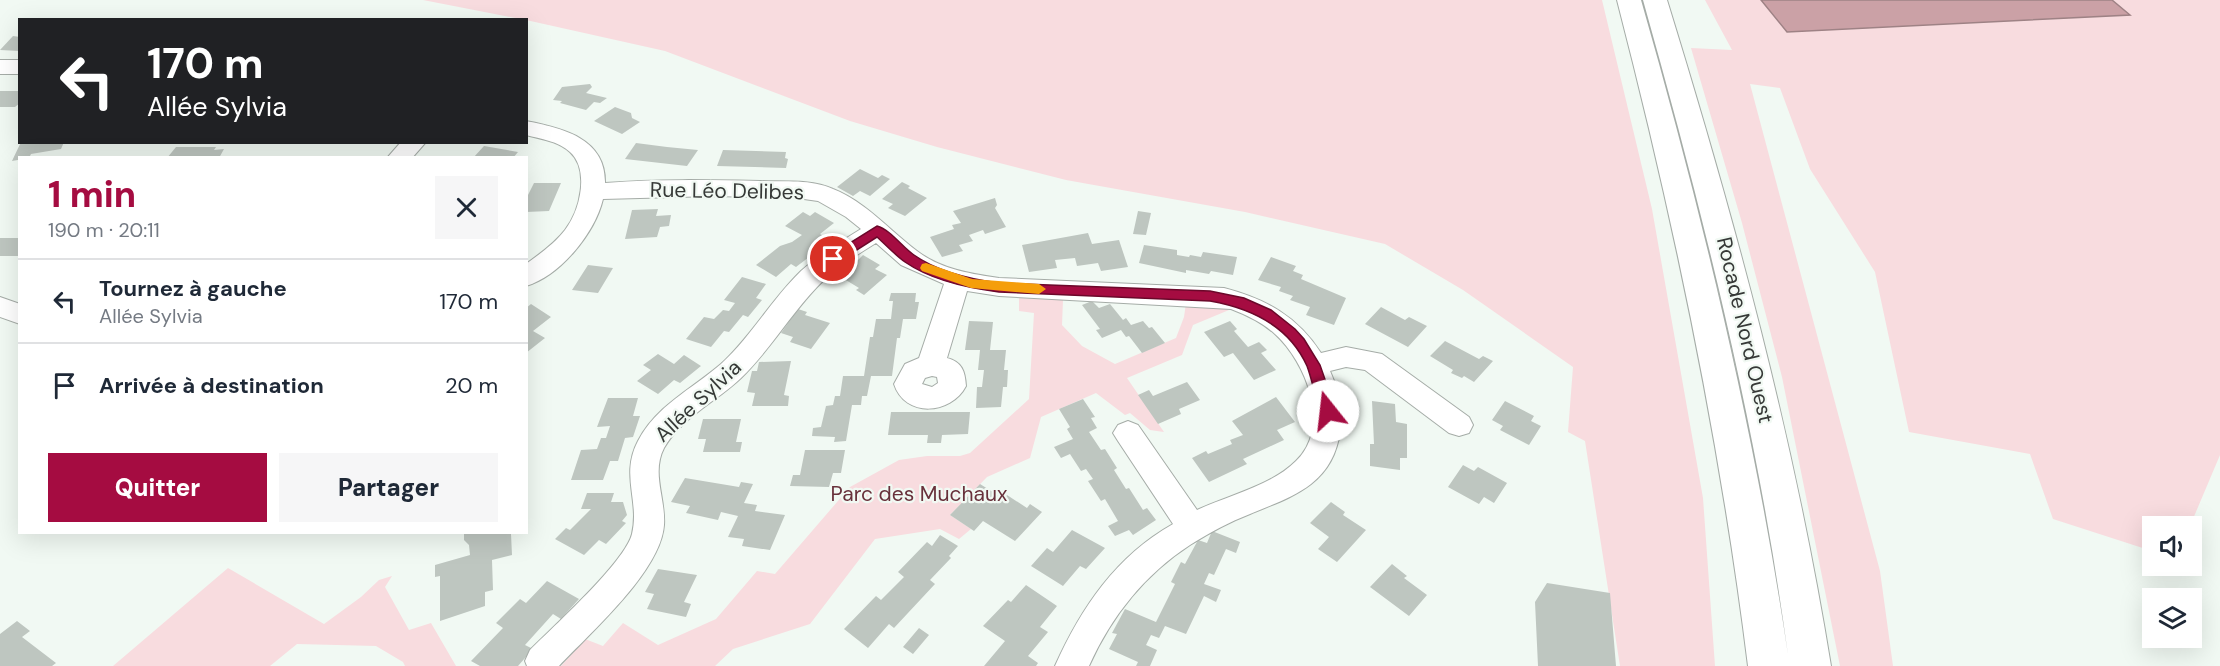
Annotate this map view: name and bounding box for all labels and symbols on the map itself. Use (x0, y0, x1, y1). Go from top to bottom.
street label: Rue Léo Delibes (650, 176, 804, 206)
pin (807, 233, 858, 284)
street label: Rocade Nord Ouest (1710, 234, 1780, 426)
street label: Allée Sylvia (649, 354, 747, 448)
position arrow (1296, 379, 1360, 443)
park label: Parc des Muchaux (831, 480, 1007, 508)

